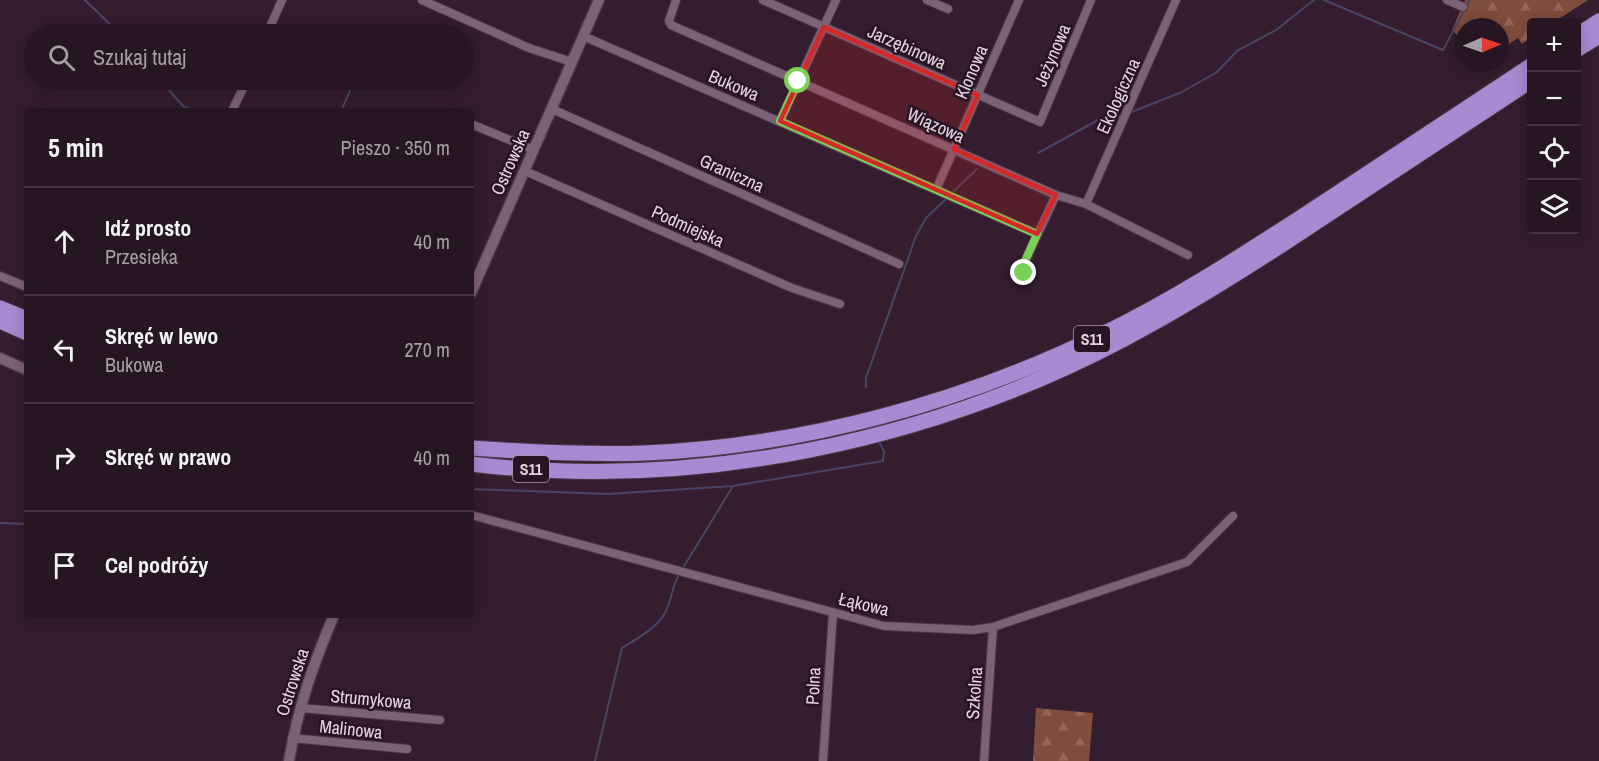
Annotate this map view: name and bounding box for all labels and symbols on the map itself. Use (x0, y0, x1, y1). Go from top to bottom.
north arrow (1455, 18, 1509, 72)
street label: Jarzębinowa (864, 19, 950, 75)
street label: Jeżynowa (1028, 20, 1076, 90)
street label: Klonowa (948, 41, 994, 103)
street label: Ekologiczna (1090, 54, 1146, 138)
street label: Bukowa (705, 63, 763, 107)
route start (784, 67, 810, 93)
street label: Wiązowa (903, 101, 969, 149)
street label: Ostrowska (484, 125, 536, 199)
street label: Graniczna (696, 148, 768, 198)
street label: Podmiejska (648, 199, 728, 253)
route end (1010, 259, 1036, 285)
road number: S11 (1074, 326, 1110, 352)
road number: S11 (513, 456, 549, 482)
street label: Łąkowa (836, 586, 892, 622)
street label: Ostrowska (269, 645, 315, 719)
street label: Polna (800, 666, 826, 706)
street label: Szkolna (960, 666, 988, 720)
street label: Strumykowa (329, 683, 413, 715)
street label: Malinowa (318, 713, 384, 745)

